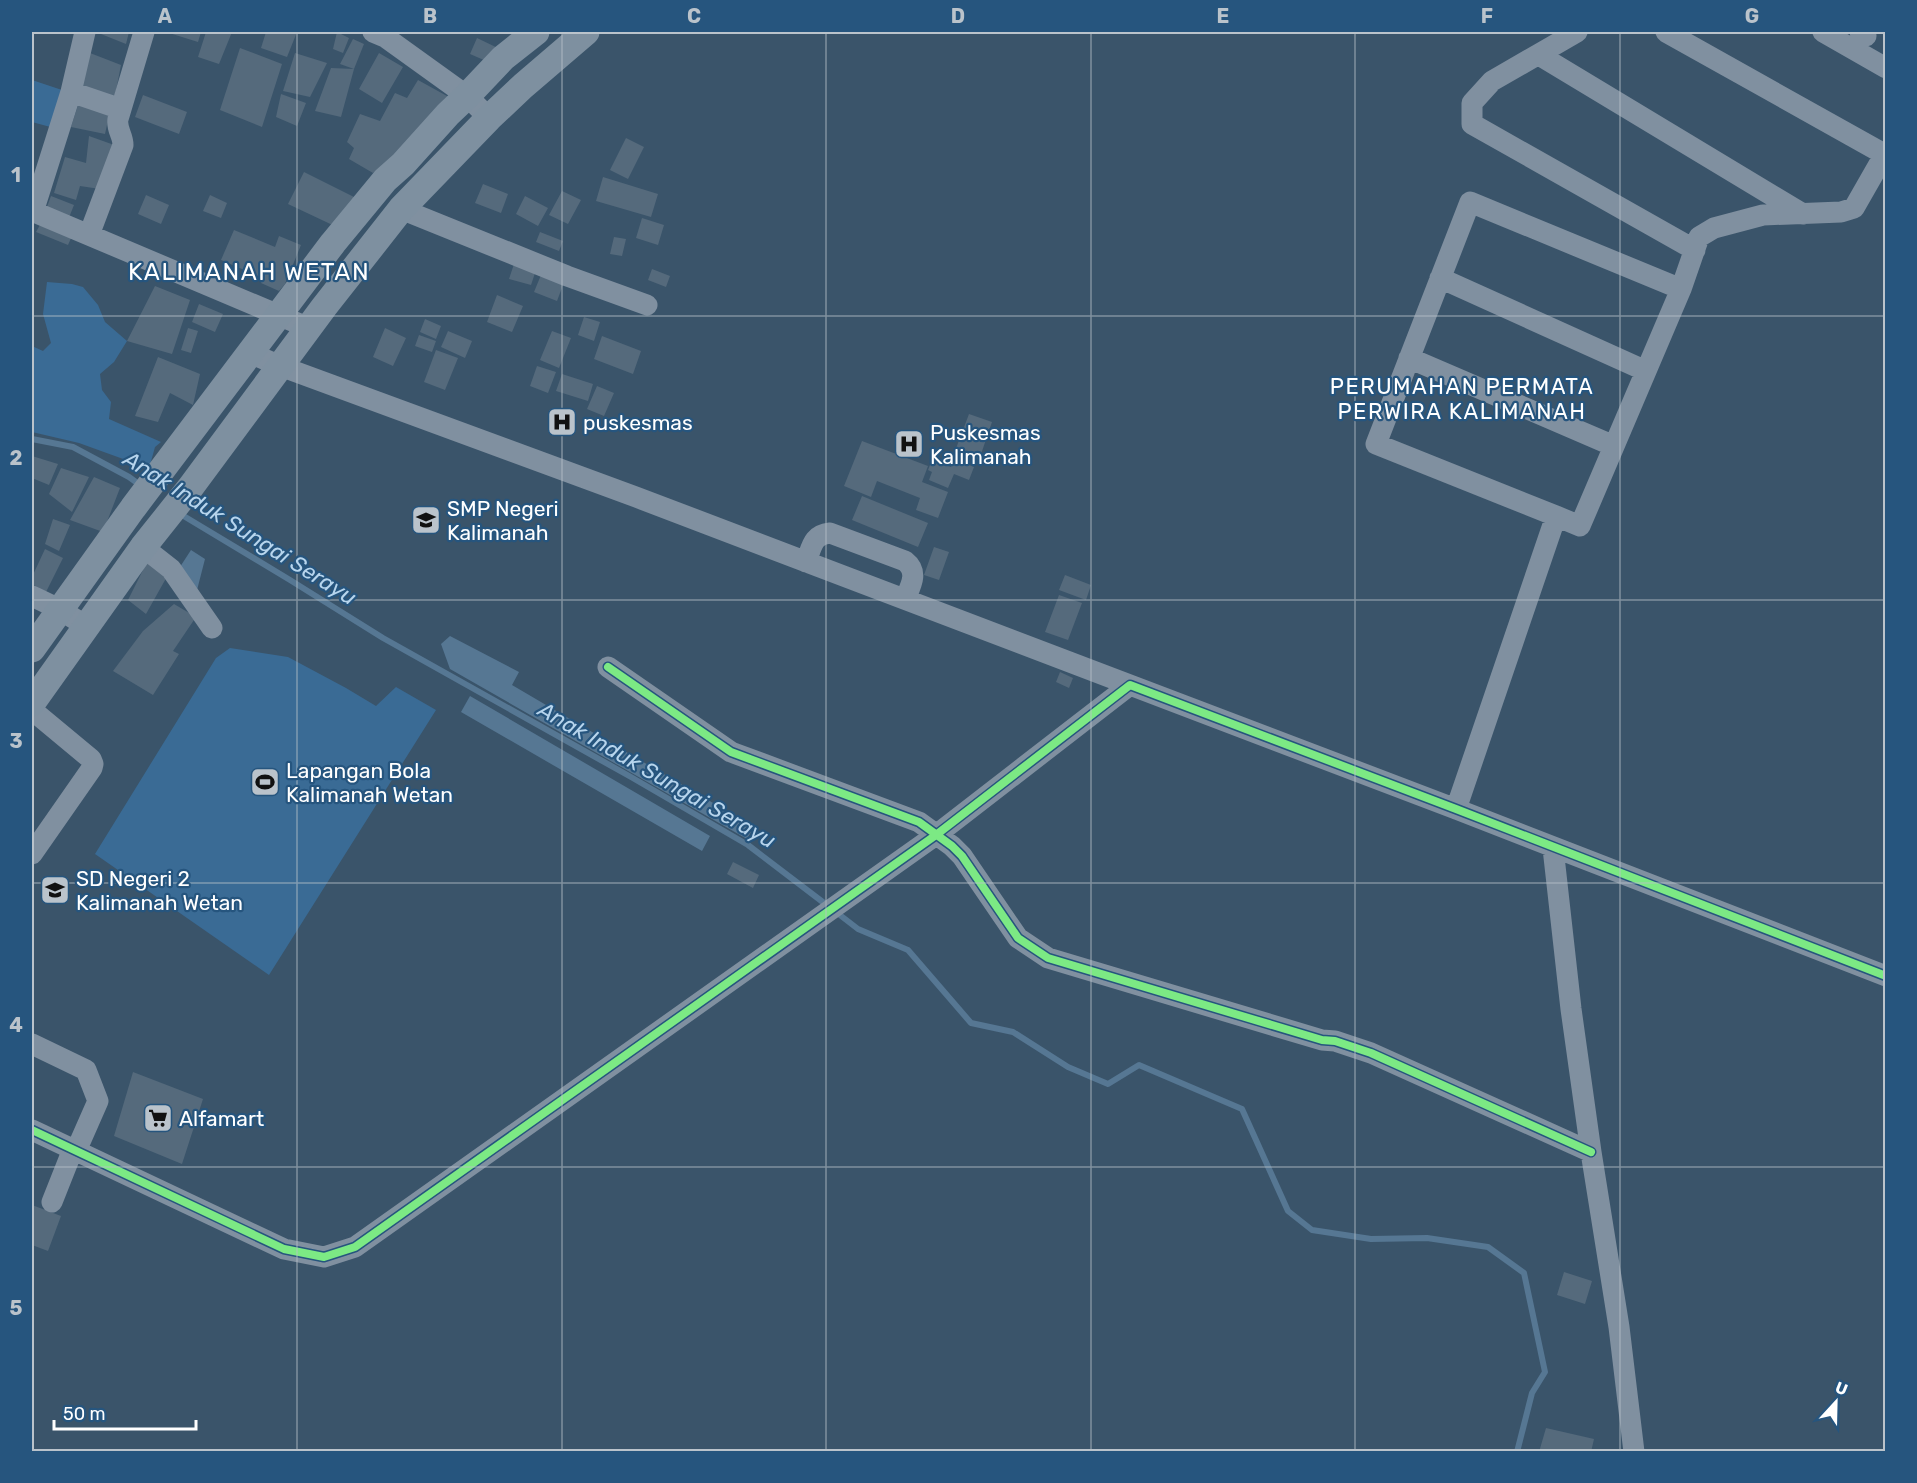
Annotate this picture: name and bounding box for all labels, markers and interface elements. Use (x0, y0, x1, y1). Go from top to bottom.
text: A (158, 4, 173, 28)
text: B (423, 4, 437, 28)
text: C (687, 4, 701, 28)
text: D (951, 4, 965, 28)
text: E (1217, 4, 1229, 28)
text: F (1481, 4, 1493, 28)
text: G (1745, 4, 1759, 28)
text: 1 (11, 163, 21, 187)
district label: KALIMANAH WETAN (128, 258, 370, 286)
district label: PERUMAHAN PERMATA PERWIRA KALIMANAH (1330, 373, 1594, 425)
hospital icon: puskesmas (546, 406, 578, 438)
place label: puskesmas (583, 410, 693, 435)
place label: Puskesmas Kalimanah (930, 420, 1041, 469)
hospital icon: Puskesmas Kalimanah (893, 428, 925, 460)
water label: Anak Induk Sungai Serayu (118, 445, 361, 611)
text: 2 (10, 446, 23, 470)
place label: SMP Negeri Kalimanah (447, 496, 559, 545)
school or university icon: SMP Negeri Kalimanah (410, 504, 442, 536)
water label: Anak Induk Sungai Serayu (533, 695, 781, 854)
text: 3 (9, 729, 23, 753)
place label: Lapangan Bola Kalimanah Wetan (286, 758, 453, 807)
sports icon: Lapangan Bola Kalimanah Wetan (249, 766, 281, 798)
place label: SD Negeri 2 Kalimanah Wetan (76, 866, 243, 915)
school or university icon: SD Negeri 2 Kalimanah Wetan (39, 874, 71, 906)
text: 4 (9, 1013, 23, 1037)
supermarket icon: Alfamart (142, 1102, 174, 1134)
place label: Alfamart (179, 1106, 264, 1131)
text: 5 (10, 1296, 23, 1320)
north arrow (1806, 1372, 1866, 1432)
text: U (1832, 1378, 1850, 1400)
scale bar (54, 1393, 196, 1431)
text: 50 m (63, 1403, 106, 1425)

